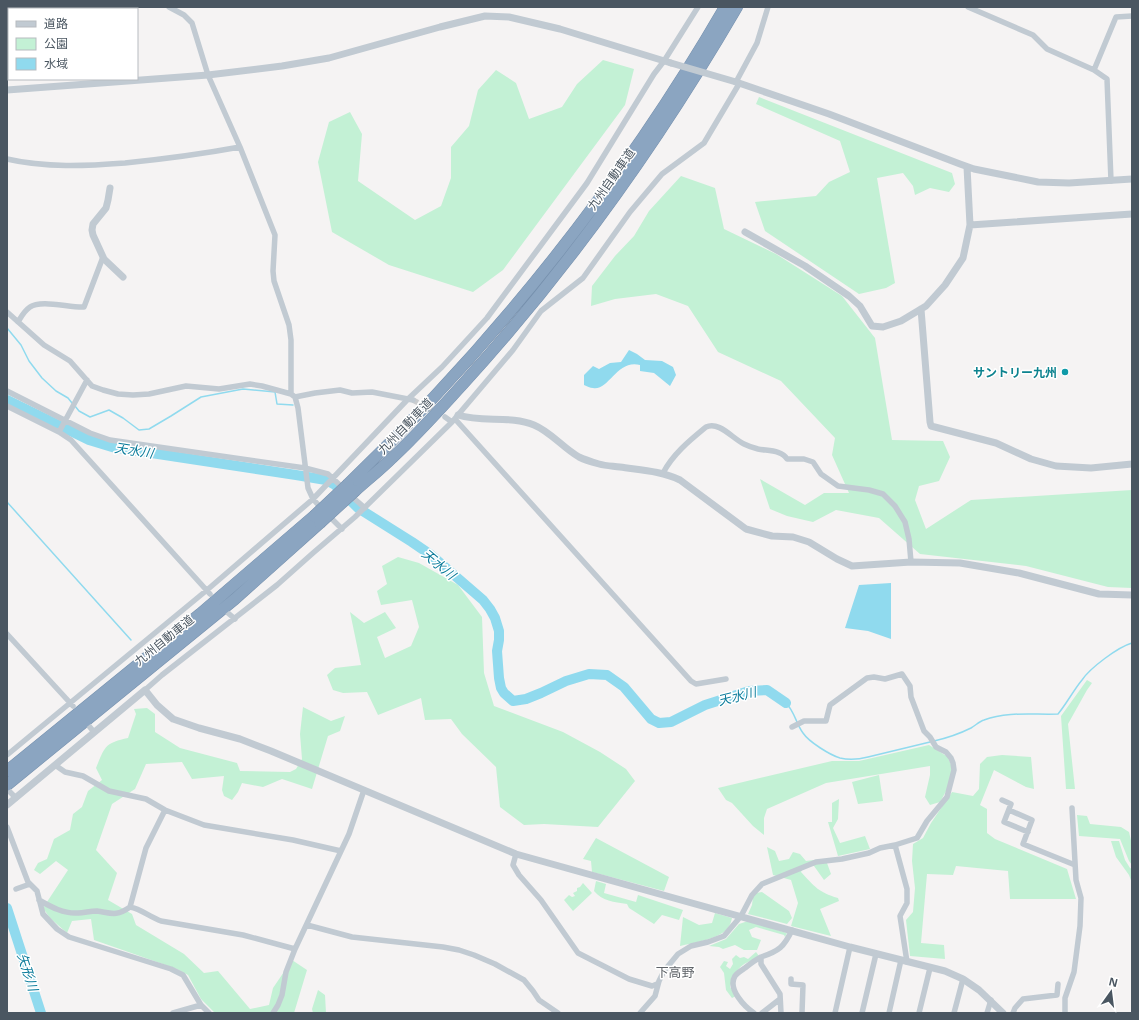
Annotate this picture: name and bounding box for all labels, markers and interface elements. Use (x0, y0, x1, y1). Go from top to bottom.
legend (8, 8, 138, 80)
text: 道路 (44, 15, 68, 32)
text: 公園 (44, 35, 68, 52)
text: 水域 (44, 55, 68, 72)
street label: 九州自動車道 (583, 145, 639, 213)
place label: サントリー九州 (973, 364, 1057, 381)
marker: サントリー九州 (1060, 367, 1070, 377)
street label: 九州自動車道 (374, 394, 436, 458)
water label: 天水川 (113, 438, 157, 462)
water label: 天水川 (418, 545, 461, 585)
street label: 九州自動車道 (131, 611, 197, 669)
water label: 天水川 (716, 682, 760, 709)
water label: 矢形川 (13, 951, 43, 995)
district label: 下高野 (655, 963, 695, 981)
north arrow (1091, 972, 1131, 1012)
text: N (1107, 973, 1120, 990)

